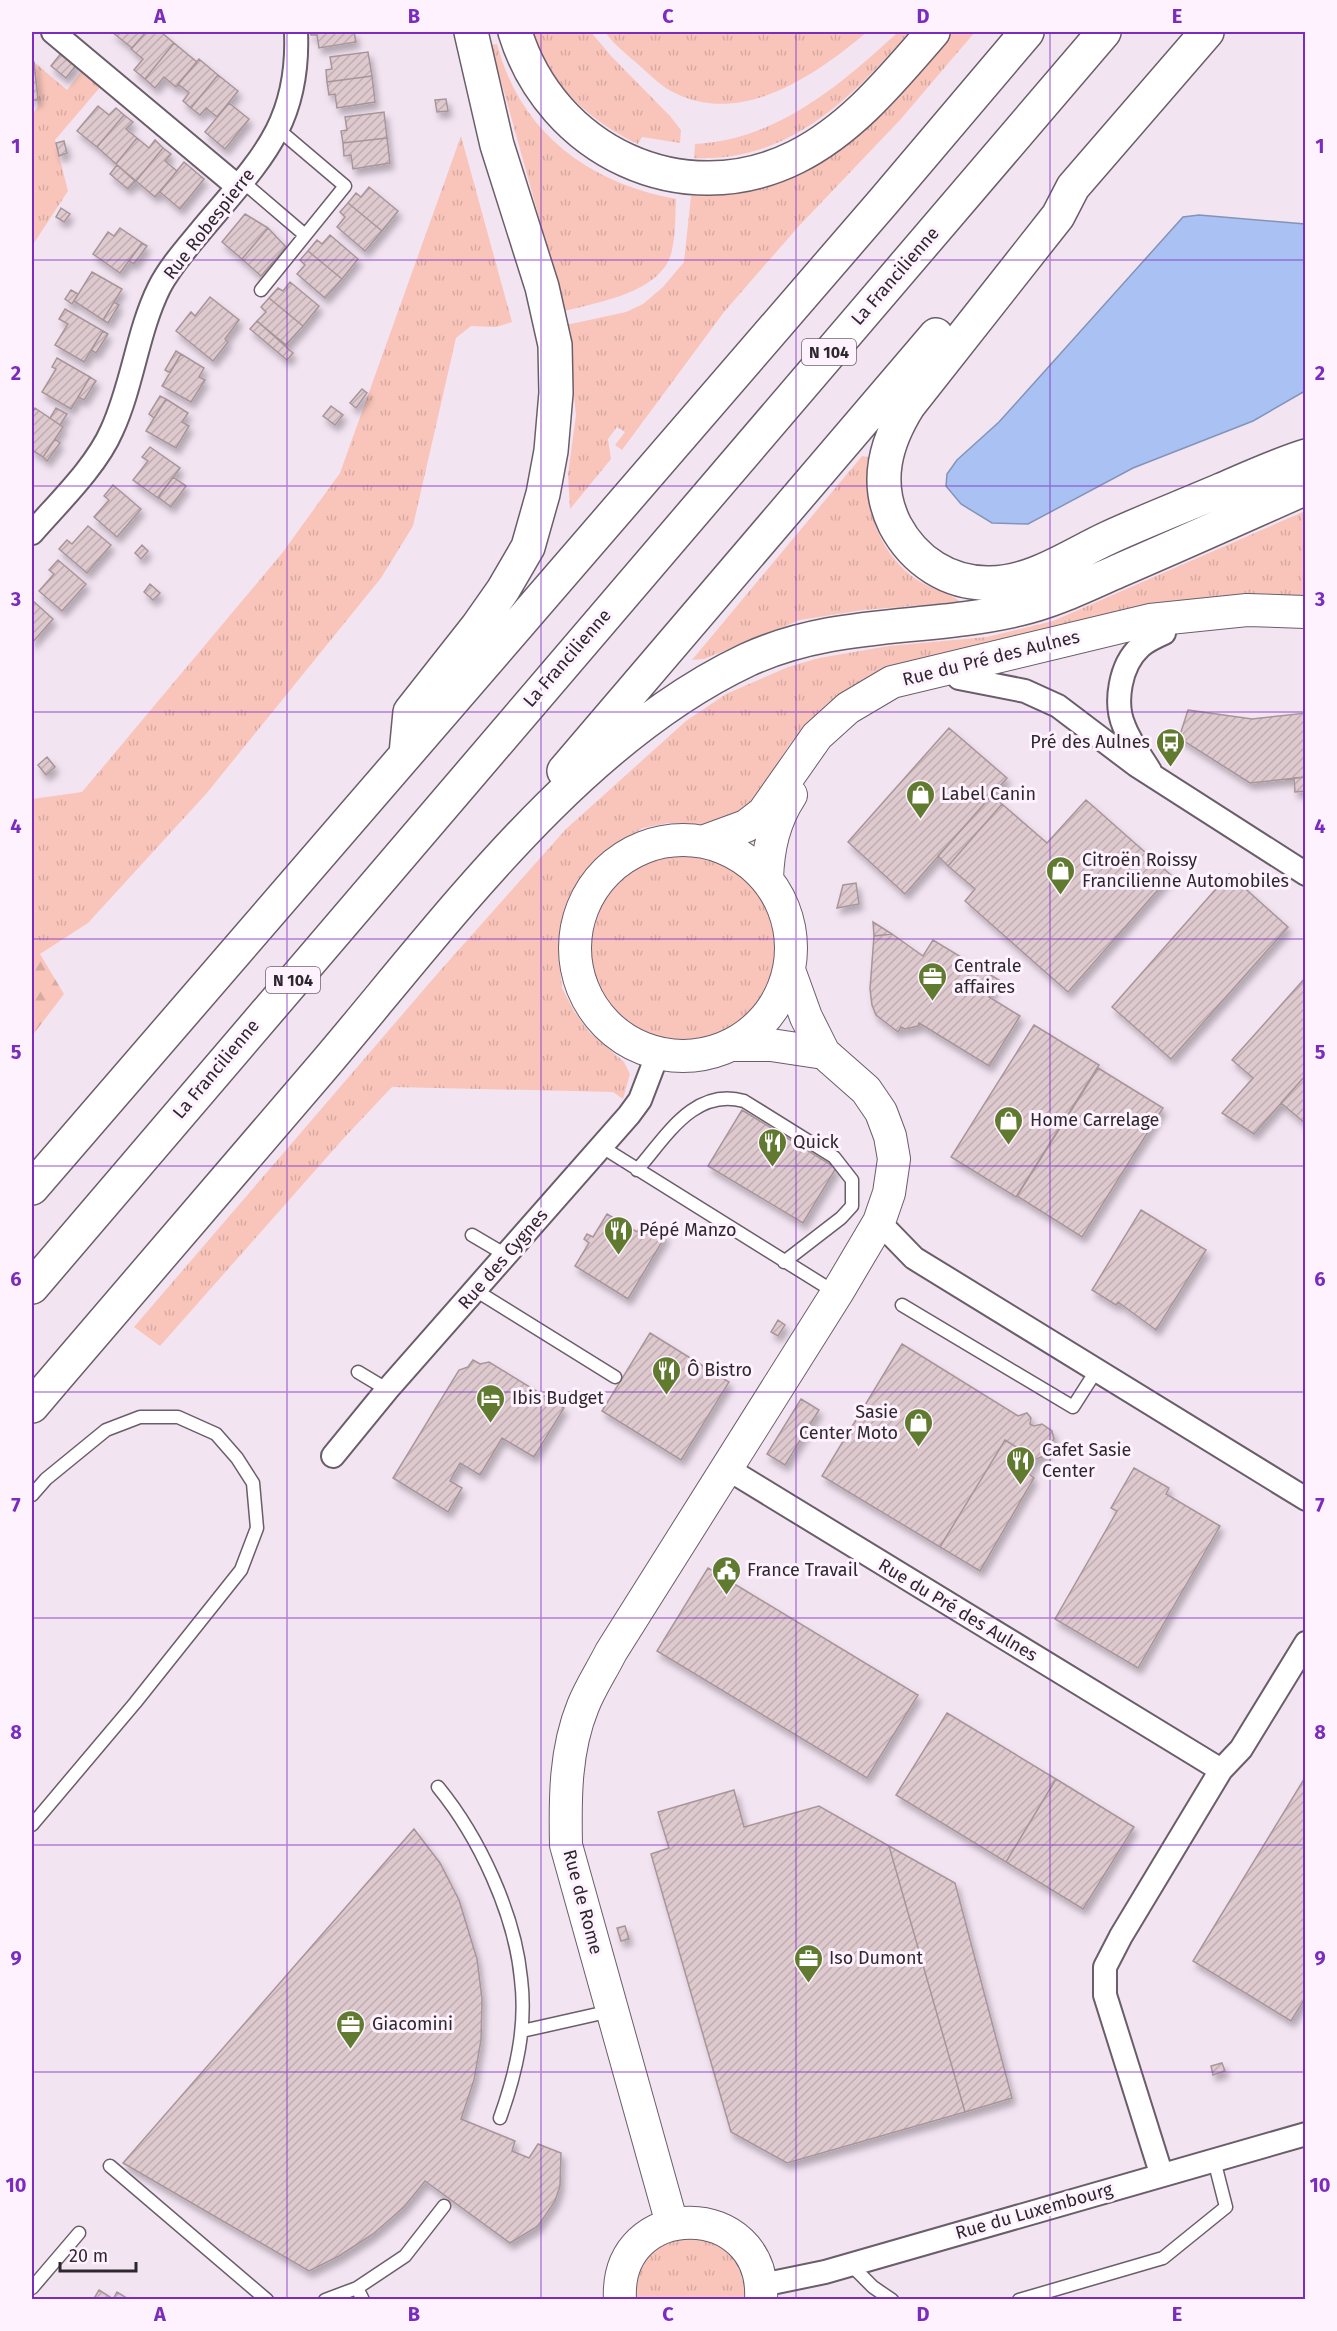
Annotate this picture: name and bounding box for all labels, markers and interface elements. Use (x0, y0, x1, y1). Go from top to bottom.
text: A (153, 4, 167, 28)
text: B (408, 4, 420, 28)
text: C (662, 4, 674, 28)
text: D (916, 4, 930, 28)
text: E (1172, 4, 1182, 28)
text: 1 (11, 134, 21, 158)
text: 1 (1315, 134, 1325, 158)
street label: Rue Robespierre (159, 164, 259, 284)
street label: La Francilienne (846, 222, 944, 330)
road number: N 104 (802, 339, 856, 365)
text: 2 (11, 361, 21, 385)
text: 2 (1315, 361, 1325, 385)
text: 3 (10, 587, 21, 611)
text: 3 (1314, 587, 1325, 611)
street label: La Francilienne (518, 604, 616, 712)
street label: Rue du Pré des Aulnes (900, 625, 1082, 691)
bus stop icon: Pré des Aulnes (1155, 726, 1187, 768)
place label: Pré des Aulnes (1030, 731, 1150, 753)
shop icon: Label Canin (904, 778, 936, 820)
place label: Label Canin (941, 783, 1036, 805)
text: 4 (10, 814, 22, 838)
text: 4 (1314, 814, 1326, 838)
place label: Citroën Roissy Francilienne Automobiles (1082, 849, 1289, 892)
shop icon: Citroën Roissy Francilienne Automobiles (1045, 854, 1077, 896)
place label: Centrale affaires (954, 955, 1022, 998)
office icon: Centrale affaires (917, 960, 949, 1002)
road number: N 104 (266, 967, 320, 993)
street label: La Francilienne (168, 1015, 264, 1123)
text: 5 (11, 1040, 22, 1064)
text: 5 (1315, 1040, 1326, 1064)
shop icon: Home Carrelage (993, 1104, 1025, 1146)
place label: Home Carrelage (1030, 1109, 1159, 1131)
restaurant icon: Quick (756, 1126, 788, 1168)
place label: Quick (793, 1131, 840, 1153)
street label: Rue des Cygnes (453, 1204, 553, 1314)
restaurant icon: Pépé Manzo (602, 1214, 634, 1256)
place label: Pépé Manzo (639, 1219, 737, 1241)
text: 6 (10, 1267, 22, 1291)
text: 6 (1314, 1267, 1326, 1291)
restaurant icon: Ô Bistro (650, 1354, 682, 1396)
place label: Ô Bistro (687, 1359, 752, 1381)
hotel icon: Ibis Budget (475, 1382, 507, 1424)
place label: Ibis Budget (512, 1387, 604, 1409)
place label: Sasie Center Moto (799, 1401, 898, 1444)
shop icon: Sasie Center Moto (903, 1406, 935, 1448)
place label: Cafet Sasie Center (1042, 1439, 1131, 1482)
restaurant icon: Cafet Sasie Center (1005, 1444, 1037, 1486)
text: 7 (11, 1493, 21, 1517)
text: 7 (1315, 1493, 1325, 1517)
public building icon: France Travail (710, 1554, 742, 1596)
street label: Rue du Pré des Aulnes (874, 1554, 1042, 1666)
place label: France Travail (747, 1559, 858, 1581)
text: 8 (10, 1720, 22, 1744)
text: 8 (1314, 1720, 1326, 1744)
street label: Rue de Rome (558, 1847, 608, 1957)
office icon: Iso Dumont (792, 1942, 824, 1984)
text: 9 (10, 1946, 22, 1970)
text: 9 (1314, 1946, 1326, 1970)
place label: Iso Dumont (829, 1947, 924, 1969)
office icon: Giacomini (335, 2008, 367, 2050)
place label: Giacomini (372, 2013, 453, 2035)
text: 10 (6, 2173, 26, 2197)
text: 10 (1310, 2173, 1330, 2197)
street label: Rue du Luxembourg (953, 2178, 1116, 2244)
scale bar (60, 2235, 136, 2273)
text: 20 m (69, 2245, 108, 2267)
text: A (153, 2302, 167, 2326)
text: B (408, 2302, 420, 2326)
text: C (662, 2302, 674, 2326)
text: D (916, 2302, 930, 2326)
text: E (1172, 2302, 1182, 2326)

